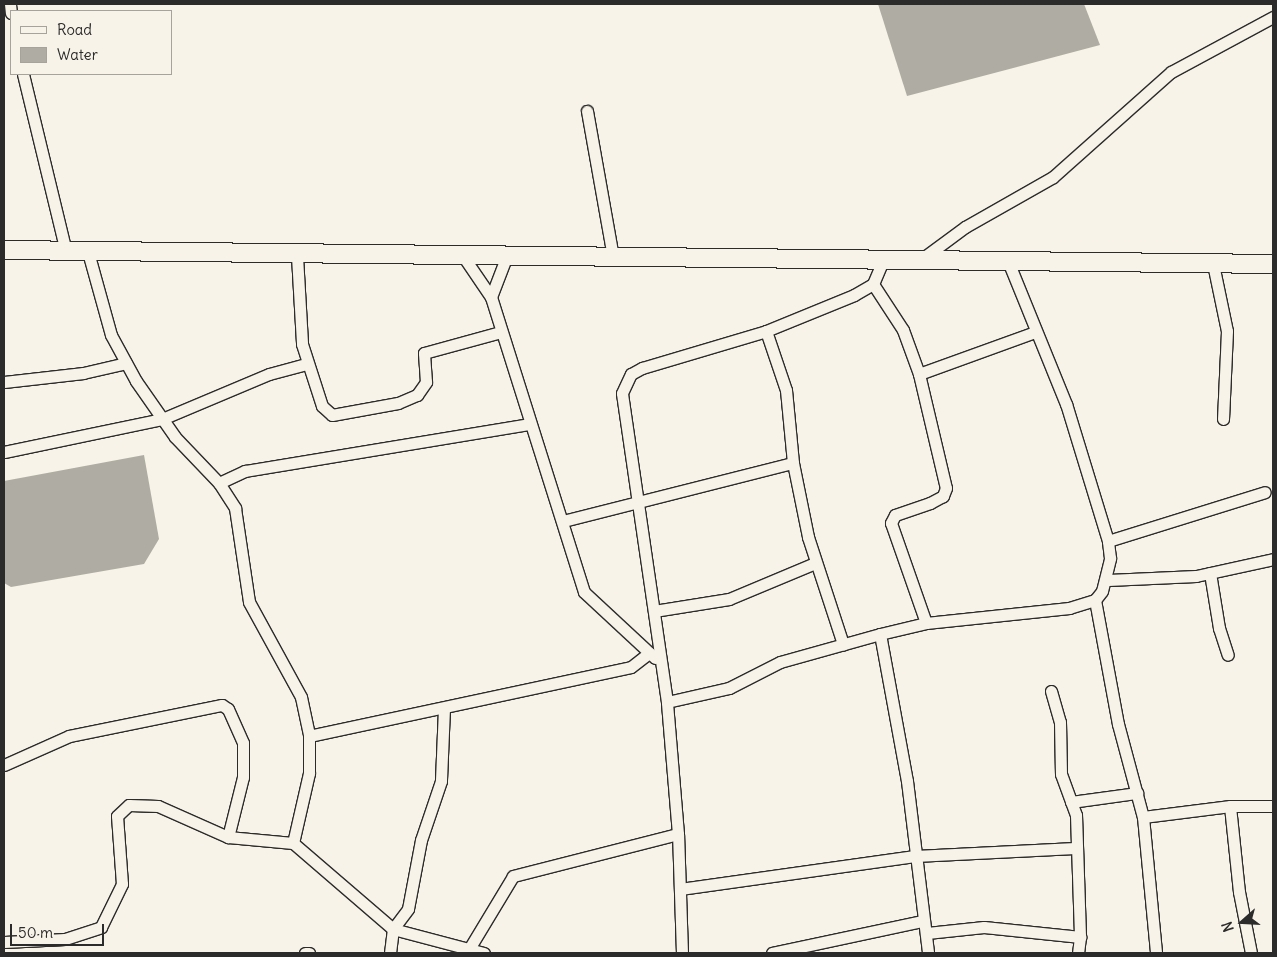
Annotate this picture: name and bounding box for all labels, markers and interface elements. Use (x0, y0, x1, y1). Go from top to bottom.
legend (10, 10, 172, 75)
text: Road (57, 20, 92, 39)
text: Water (57, 45, 98, 64)
north arrow (1217, 897, 1267, 947)
scale bar (12, 914, 106, 946)
text: N (1218, 919, 1238, 934)
text: 50 m (18, 923, 53, 942)

